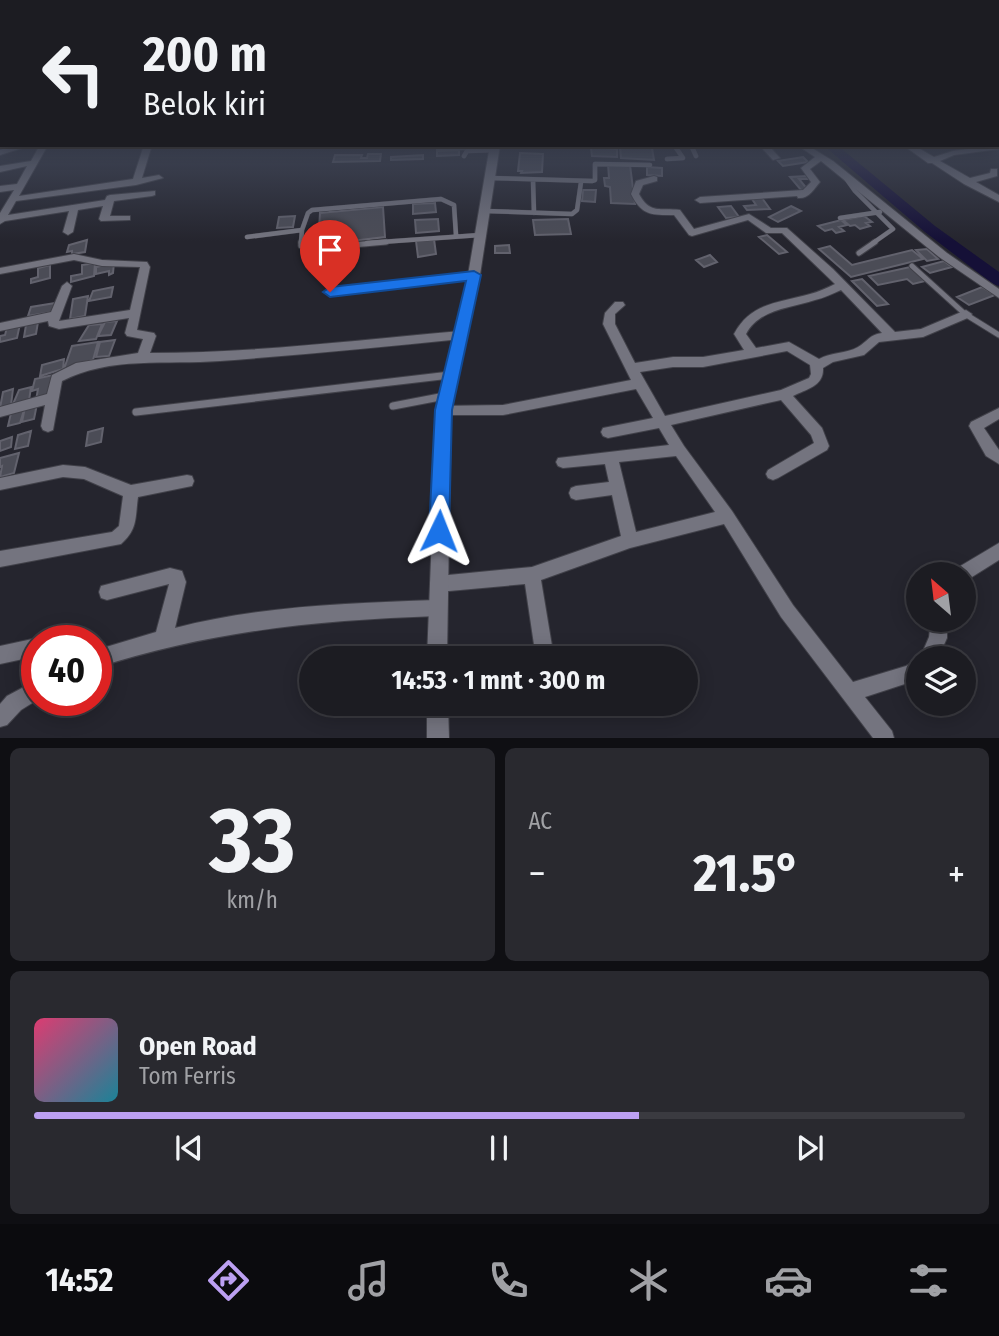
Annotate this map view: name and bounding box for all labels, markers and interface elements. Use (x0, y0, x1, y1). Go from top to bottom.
text: 200 m (143, 25, 267, 84)
icon: left (28, 28, 119, 119)
text: Belok kiri (143, 85, 266, 123)
pin (300, 220, 360, 292)
icon: arrive (311, 231, 349, 269)
position arrow (402, 494, 476, 568)
north arrow (906, 562, 976, 632)
map controls (906, 562, 976, 716)
speed limit sign: 40 (21, 625, 112, 716)
button: layers (906, 646, 976, 716)
text: 14:53 · 1 mnt · 300 m (392, 665, 605, 696)
text: 33 (209, 786, 295, 895)
text: AC (529, 807, 552, 835)
text: 21.5° (693, 842, 800, 905)
text: − (529, 851, 546, 897)
text: + (948, 851, 965, 897)
text: km/h (227, 886, 278, 914)
text: Open Road (139, 1031, 257, 1062)
text: Tom Ferris (139, 1062, 236, 1090)
icon: previous (170, 1129, 208, 1167)
icon: pause (480, 1129, 518, 1167)
icon: next (791, 1129, 829, 1167)
icon: directions (204, 1256, 253, 1305)
icon: music (344, 1256, 393, 1305)
icon: phone (484, 1256, 533, 1305)
icon: climate (624, 1256, 673, 1305)
icon: car (764, 1256, 813, 1305)
icon: filters (904, 1256, 953, 1305)
text: 14:52 (46, 1261, 113, 1299)

